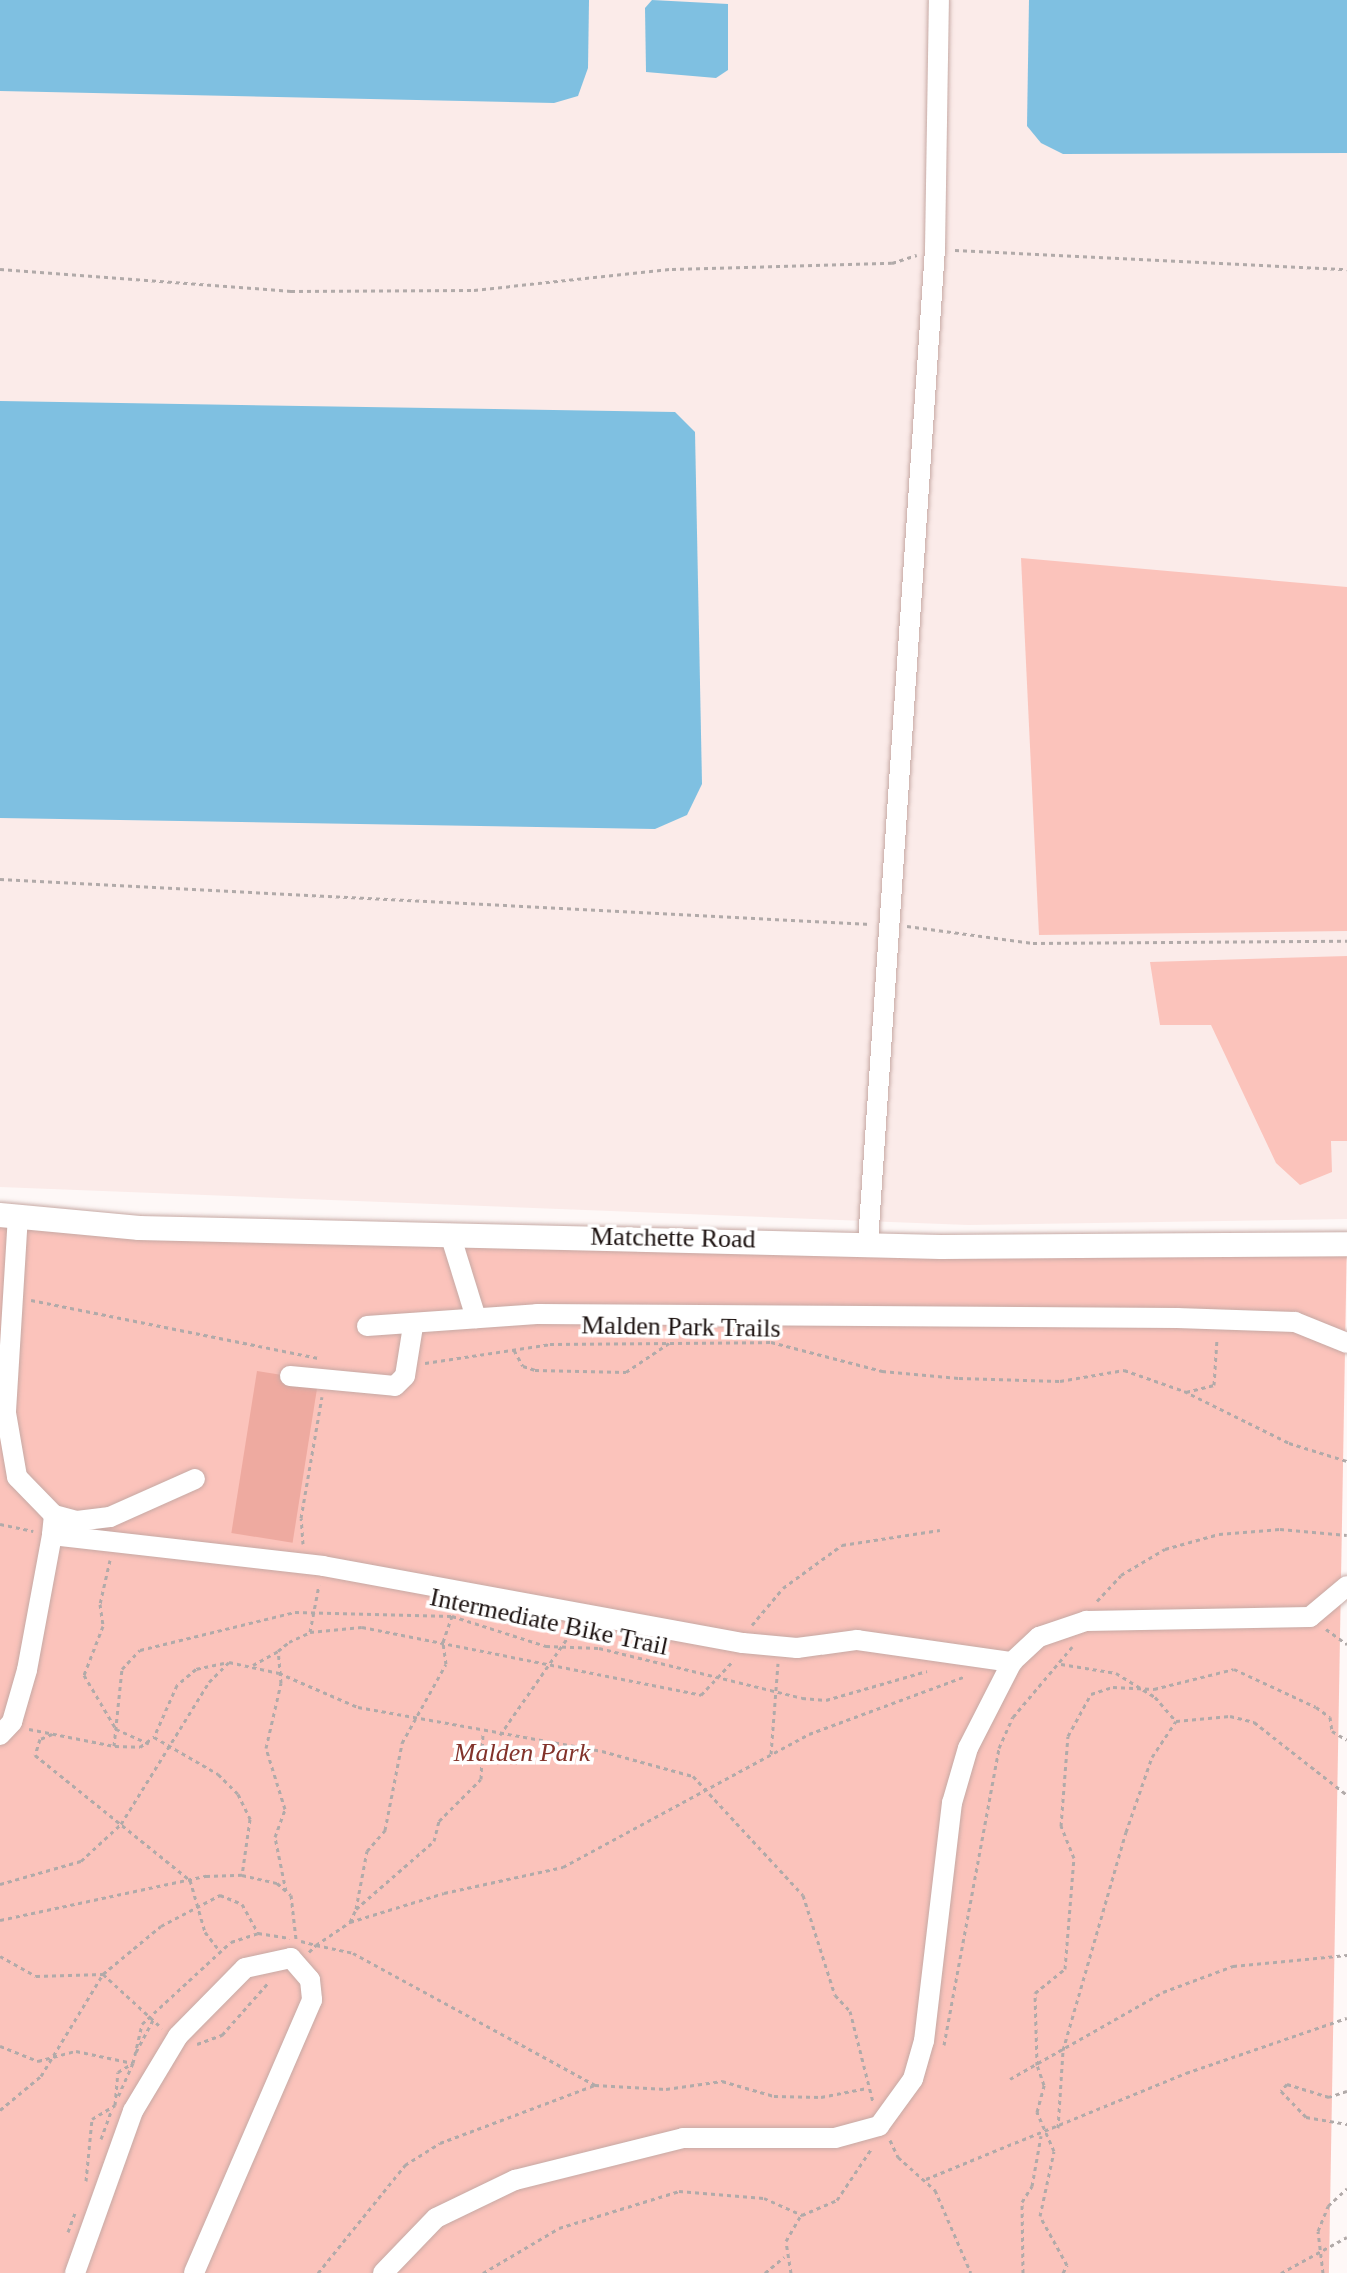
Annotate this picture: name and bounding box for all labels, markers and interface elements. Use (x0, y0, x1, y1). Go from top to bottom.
street label: Matchette Road (590, 1221, 756, 1255)
street label: Malden Park Trails (581, 1310, 781, 1344)
street label: Intermediate Bike Trail (427, 1581, 671, 1663)
park label: Malden Park (454, 1737, 590, 1769)

